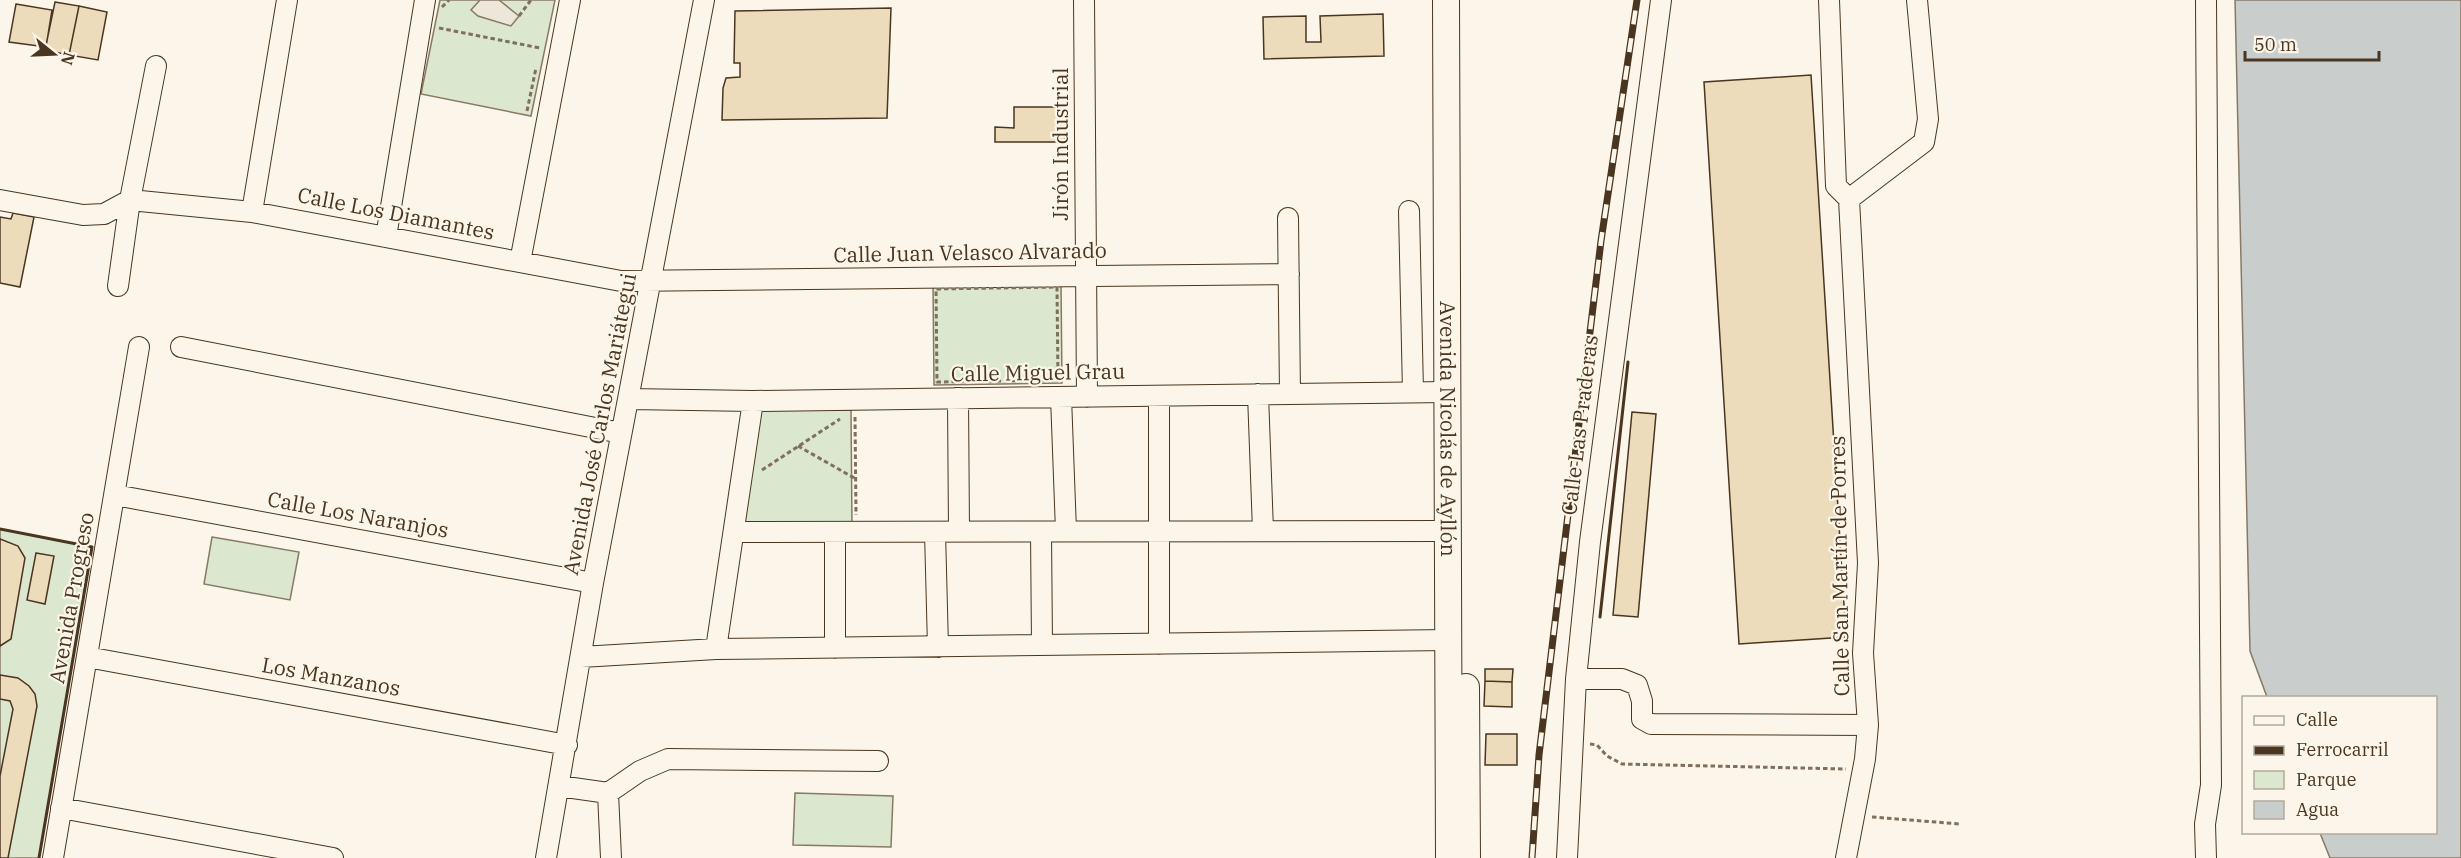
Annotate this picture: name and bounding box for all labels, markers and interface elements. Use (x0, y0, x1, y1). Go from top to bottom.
north arrow (24, 24, 84, 84)
scale bar (2245, 24, 2378, 62)
text: 50 m (2254, 33, 2297, 56)
text: N (57, 50, 80, 68)
street label: Jirón Industrial (1046, 67, 1074, 221)
street label: Calle Los Diamantes (295, 180, 497, 246)
street label: Calle Juan Velasco Alvarado (833, 236, 1107, 268)
street label: Avenida José Carlos Mariátegui (556, 270, 642, 577)
street label: Avenida Nicolás de Ayllón (1434, 301, 1463, 557)
street label: Calle Las Praderas (1554, 333, 1604, 517)
street label: Calle Miguel Grau (951, 356, 1125, 388)
street label: Calle San Martín de Porres (1823, 435, 1855, 697)
street label: Calle Los Naranjos (265, 484, 451, 544)
street label: Avenida Progreso (42, 510, 100, 686)
street label: Los Manzanos (260, 650, 403, 702)
legend (2242, 696, 2437, 834)
text: Calle (2296, 708, 2338, 731)
text: Ferrocarril (2296, 738, 2389, 761)
text: Parque (2296, 768, 2356, 791)
text: Agua (2296, 798, 2339, 821)

